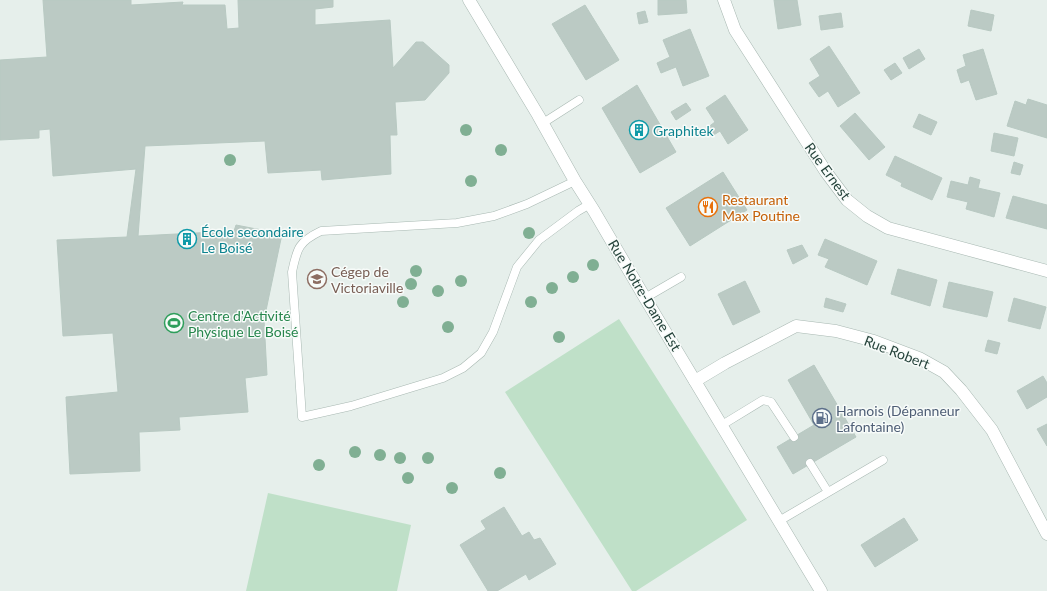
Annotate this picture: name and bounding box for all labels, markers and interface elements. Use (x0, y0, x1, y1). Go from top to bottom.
building icon: Graphitek (628, 119, 650, 141)
place label: Graphitek (653, 122, 714, 139)
street label: Rue Ernest (802, 139, 854, 203)
place label: Restaurant Max Poutine (722, 191, 800, 224)
restaurant icon: Restaurant Max Poutine (697, 196, 719, 218)
place label: École secondaire Le Boisé (201, 223, 304, 256)
building icon: École secondaire Le Boisé (176, 228, 198, 250)
street label: Rue Notre-Dame Est (605, 236, 685, 354)
place label: Cégep de Victoriaville (331, 263, 403, 296)
school or university icon: Cégep de Victoriaville (306, 268, 328, 290)
place label: Centre d'Activité Physique Le Boisé (188, 307, 299, 340)
sports icon: Centre d'Activité Physique Le Boisé (163, 312, 185, 334)
street label: Rue Robert (862, 332, 932, 372)
place label: Harnois (Dépanneur Lafontaine) (836, 402, 960, 435)
fuel station icon: Harnois (Dépanneur Lafontaine) (811, 407, 833, 429)

